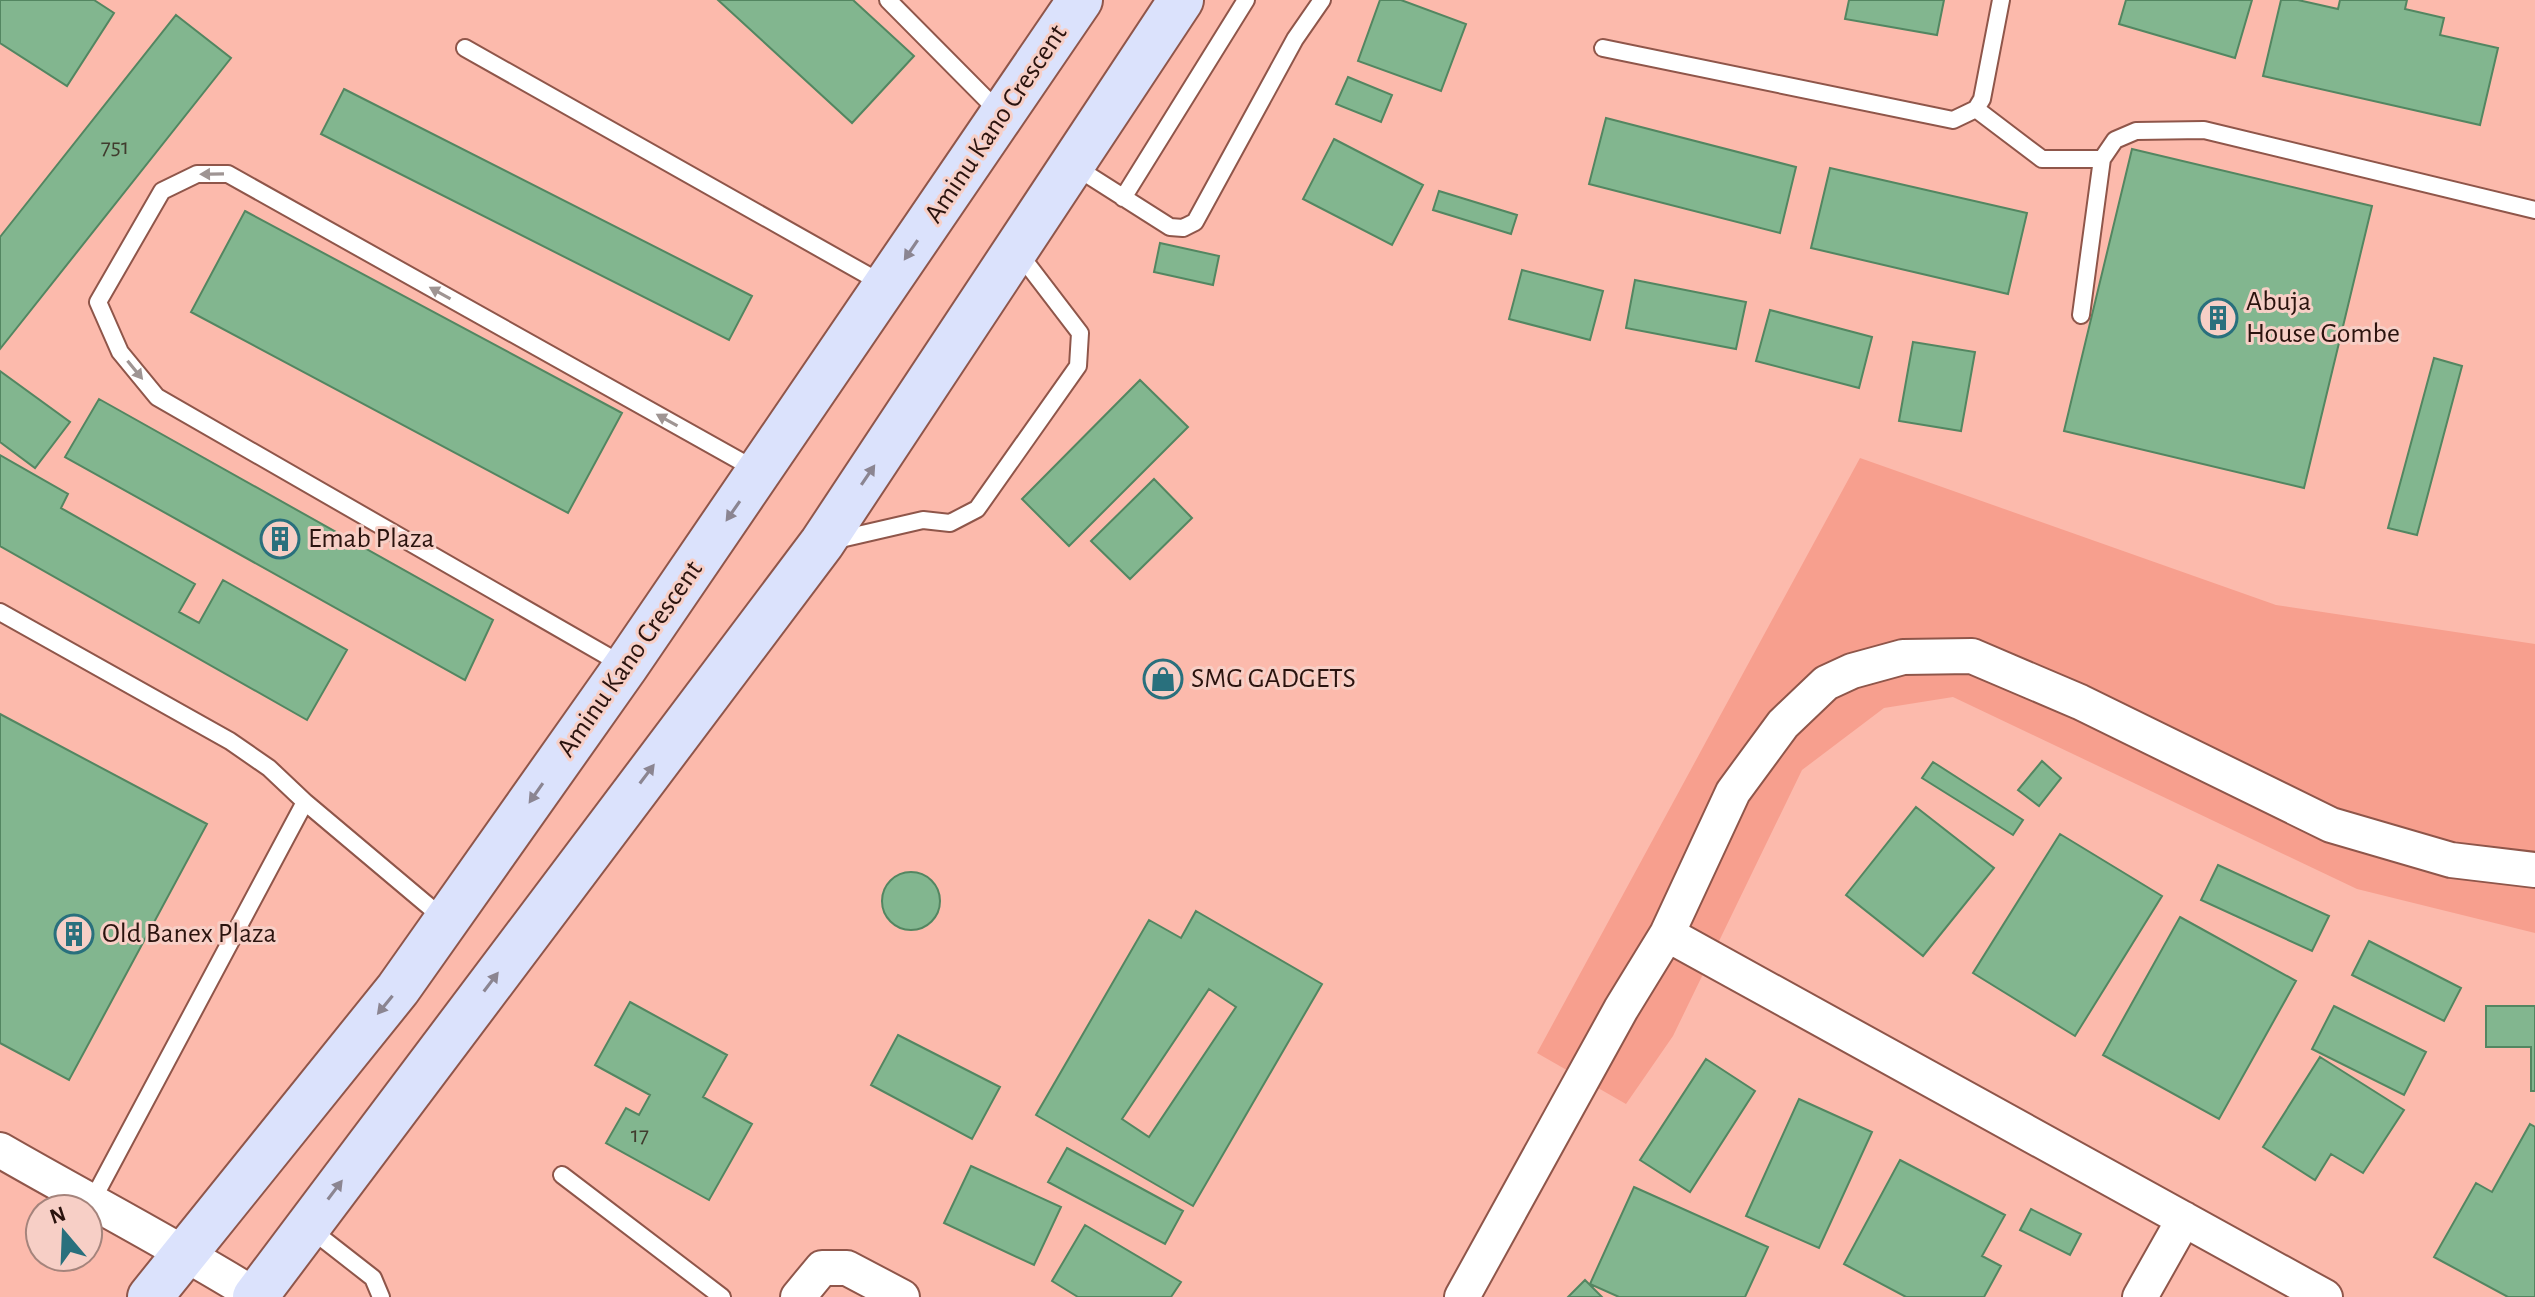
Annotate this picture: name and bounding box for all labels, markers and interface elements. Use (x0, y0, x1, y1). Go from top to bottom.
street label: Aminu Kano Crescent (919, 20, 1073, 228)
house number: 751 (101, 135, 129, 159)
one-way arrow (199, 168, 224, 180)
one-way arrow (904, 239, 919, 260)
one-way arrow (429, 286, 452, 300)
place label: Abuja House Gombe (2246, 288, 2400, 348)
building icon: Abuja House Gombe (2197, 297, 2239, 339)
one-way arrow (126, 360, 143, 380)
one-way arrow (656, 413, 678, 427)
one-way arrow (860, 464, 875, 485)
one-way arrow (726, 501, 741, 522)
building icon: Emab Plaza (259, 518, 301, 560)
place label: Emab Plaza (308, 525, 435, 553)
street label: Aminu Kano Crescent (552, 556, 708, 762)
shop icon: SMG GADGETS (1142, 658, 1184, 700)
place label: SMG GADGETS (1191, 665, 1356, 693)
one-way arrow (638, 764, 654, 784)
one-way arrow (529, 783, 544, 804)
building icon: Old Banex Plaza (53, 913, 95, 955)
place label: Old Banex Plaza (102, 920, 277, 948)
one-way arrow (482, 971, 498, 992)
one-way arrow (377, 995, 394, 1015)
house number: 17 (631, 1123, 649, 1147)
one-way arrow (327, 1179, 343, 1201)
north arrow (24, 1193, 104, 1273)
text: N (47, 1202, 69, 1228)

